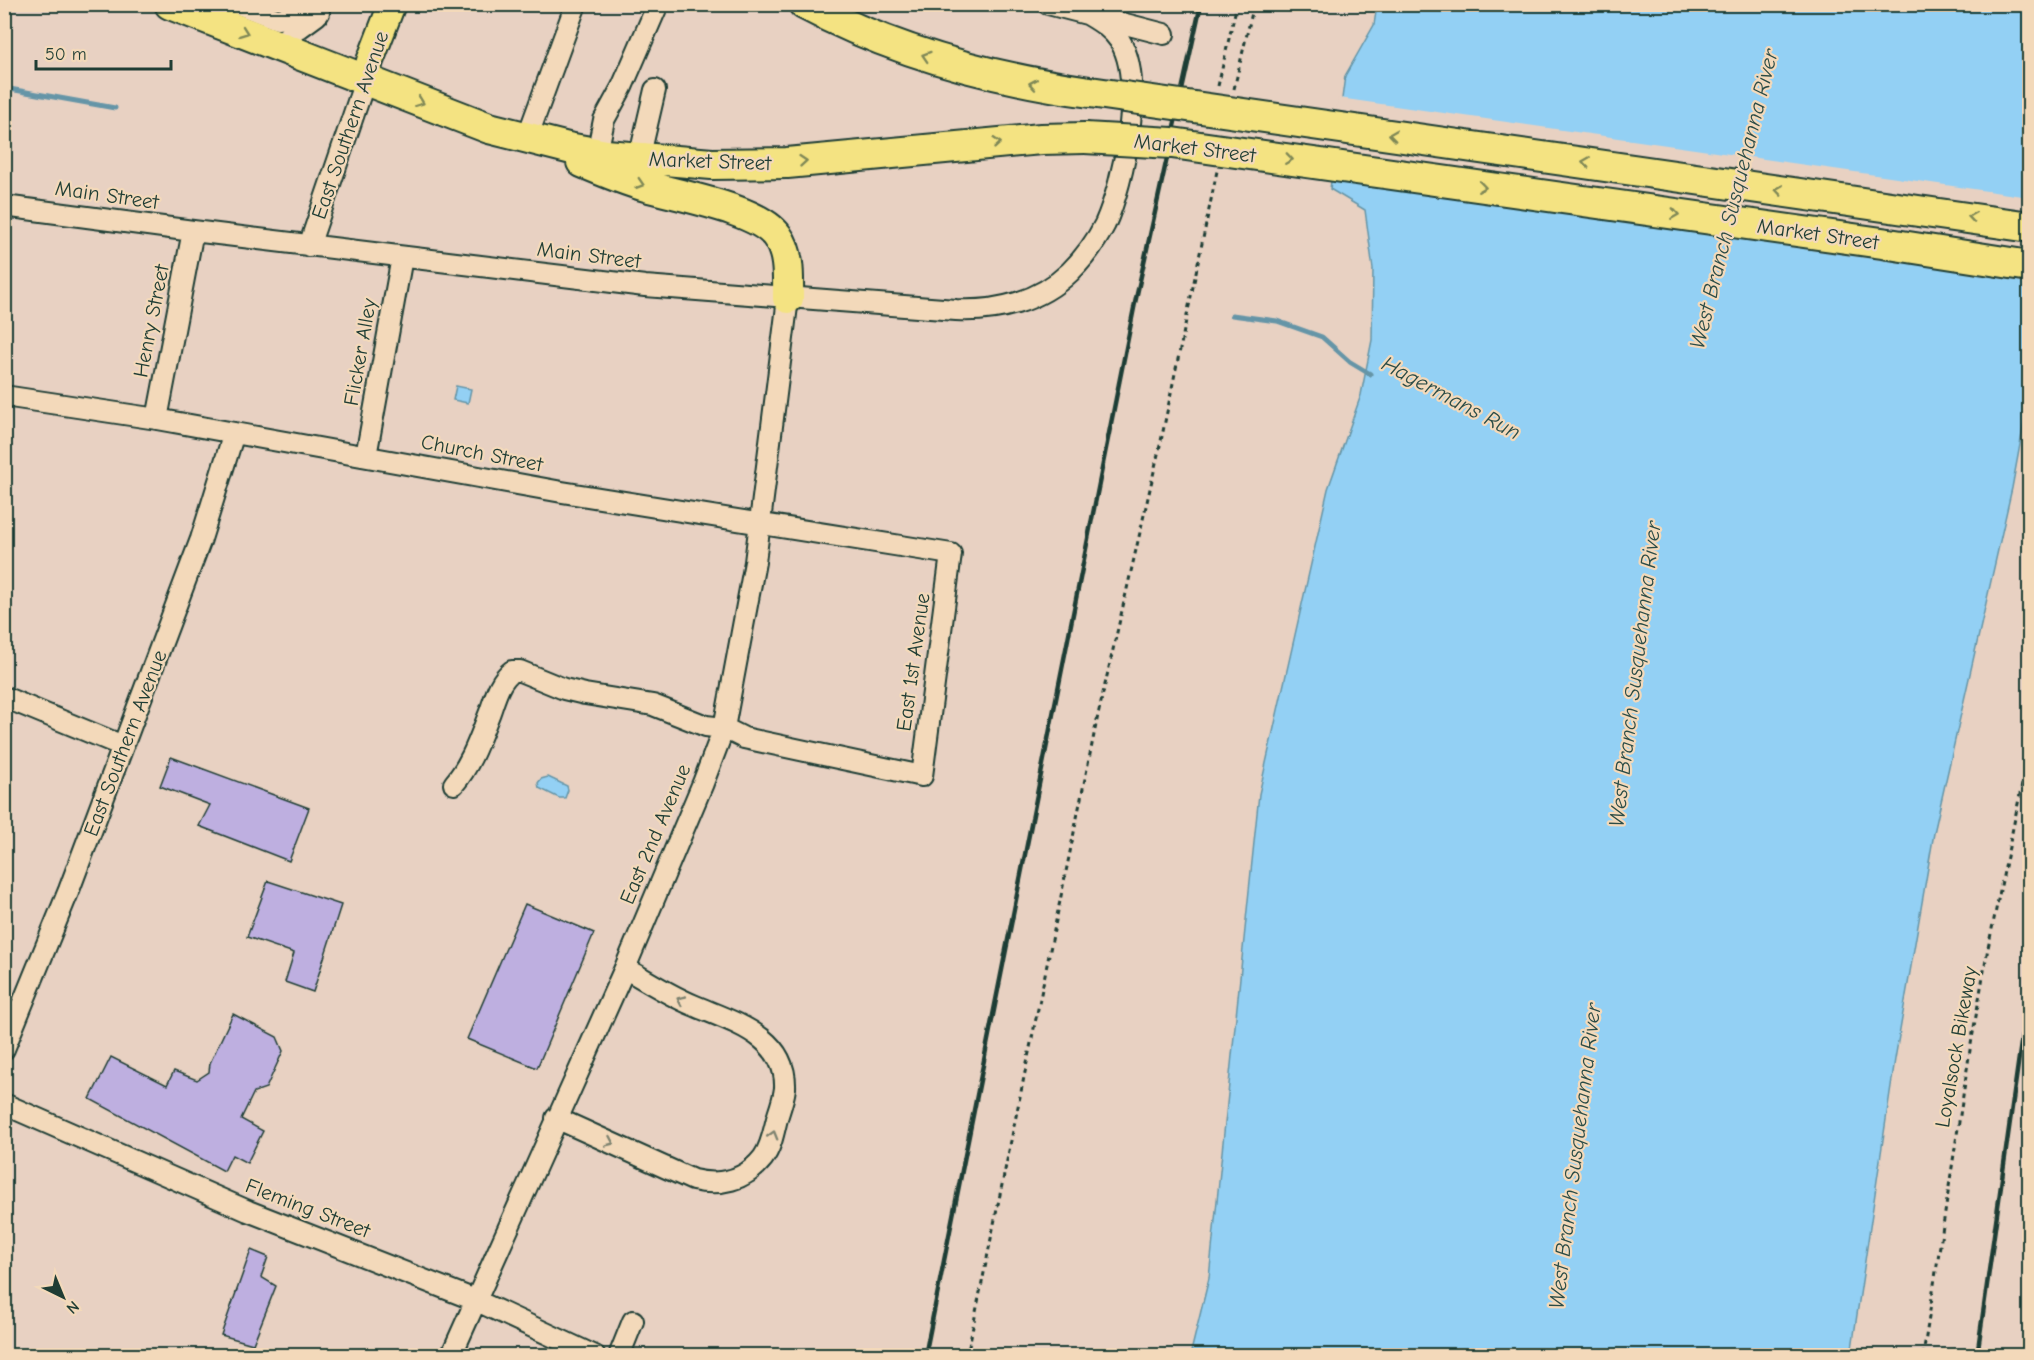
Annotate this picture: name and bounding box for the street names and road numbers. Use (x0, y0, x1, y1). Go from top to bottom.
street label: East Southern Avenue (307, 28, 393, 222)
street label: Market Street (1133, 129, 1258, 168)
street label: Market Street (648, 147, 773, 175)
street label: Main Street (54, 176, 161, 214)
street label: Market Street (1756, 214, 1881, 255)
street label: Main Street (536, 237, 643, 273)
street label: Henry Street (128, 261, 174, 380)
street label: Flicker Alley (339, 296, 381, 408)
street label: Church Street (419, 429, 546, 477)
street label: East 1st Avenue (891, 591, 935, 733)
street label: East Southern Avenue (78, 647, 172, 839)
street label: East 2nd Avenue (615, 760, 695, 908)
street label: Loyalsock Bikeway (1930, 964, 1982, 1129)
street label: Fleming Street (242, 1173, 375, 1243)

